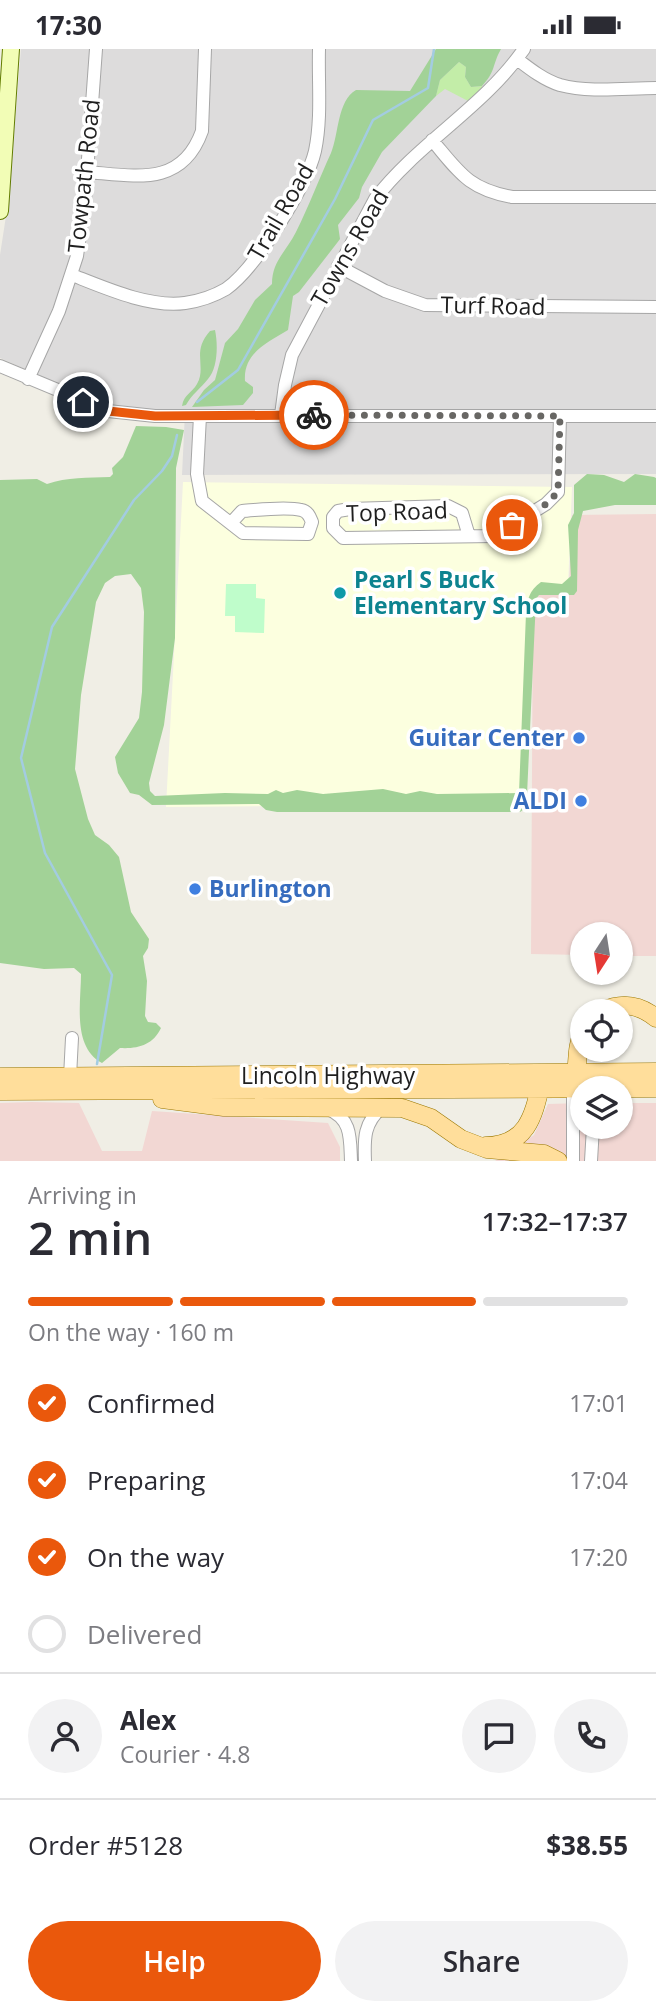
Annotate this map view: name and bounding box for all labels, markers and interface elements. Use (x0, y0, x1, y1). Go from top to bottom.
text: 17:30 (35, 7, 102, 43)
street label: Towpath Road (59, 97, 107, 254)
street label: Trail Road (239, 157, 321, 266)
street label: Towns Road (303, 183, 396, 312)
street label: Turf Road (440, 288, 546, 322)
pin (53, 372, 113, 432)
courier (279, 380, 349, 450)
icon: home (64, 383, 102, 421)
icon: bike (295, 396, 333, 434)
street label: Top Road (346, 493, 448, 529)
pin (482, 495, 542, 555)
icon: bag (493, 506, 531, 544)
place label: Pearl S Buck Elementary School (354, 563, 567, 621)
marker: Pearl S Buck Elementary School (332, 585, 348, 601)
place label: Guitar Center (409, 721, 565, 753)
marker: Guitar Center (571, 730, 587, 746)
place label: ALDI (513, 784, 567, 816)
marker: ALDI (573, 793, 589, 809)
place label: Burlington (209, 872, 332, 904)
marker: Burlington (187, 881, 203, 897)
north arrow (570, 922, 634, 985)
map controls (570, 922, 633, 1139)
button: locate (570, 999, 633, 1062)
street label: Lincoln Highway (241, 1059, 416, 1091)
button: layers (570, 1076, 633, 1139)
text: Arriving in (28, 1179, 137, 1211)
text: 17:32–17:37 (482, 1203, 628, 1239)
text: 2 min (28, 1206, 152, 1268)
text: On the way · 160 m (28, 1316, 234, 1348)
icon: check (28, 1384, 66, 1422)
text: Confirmed (87, 1385, 215, 1421)
text: 17:01 (569, 1387, 628, 1419)
icon: check (28, 1461, 66, 1499)
text: Preparing (87, 1462, 205, 1498)
text: 17:04 (569, 1464, 628, 1496)
icon: check (28, 1538, 66, 1576)
text: On the way (87, 1539, 224, 1575)
text: 17:20 (569, 1541, 628, 1573)
text: Delivered (87, 1616, 202, 1652)
button: person (28, 1699, 102, 1773)
button: chat (462, 1699, 536, 1773)
button: phone (554, 1699, 628, 1773)
text: Alex (120, 1702, 176, 1738)
text: Courier · 4.8 (120, 1738, 250, 1770)
text: Order #5128 (28, 1827, 183, 1863)
text: $38.55 (546, 1827, 628, 1863)
button: Help (28, 1921, 321, 2001)
button: Share (335, 1921, 628, 2001)

